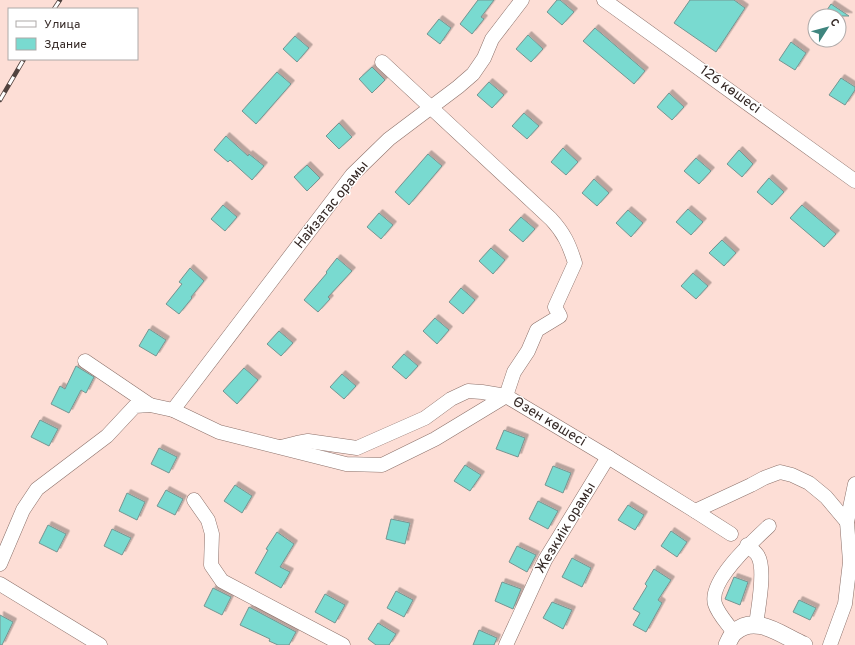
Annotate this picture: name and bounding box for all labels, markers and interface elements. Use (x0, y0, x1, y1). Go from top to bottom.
legend (8, 8, 138, 60)
north arrow (807, 8, 847, 48)
text: С (827, 16, 842, 30)
text: Улица (44, 17, 80, 33)
text: Здание (44, 37, 87, 53)
street label: 126 көшесі (696, 62, 764, 118)
street label: Найзатас орамы (291, 158, 373, 252)
street label: Өзен көшесі (509, 393, 589, 451)
street label: Жезкиік орамы (532, 480, 600, 576)

